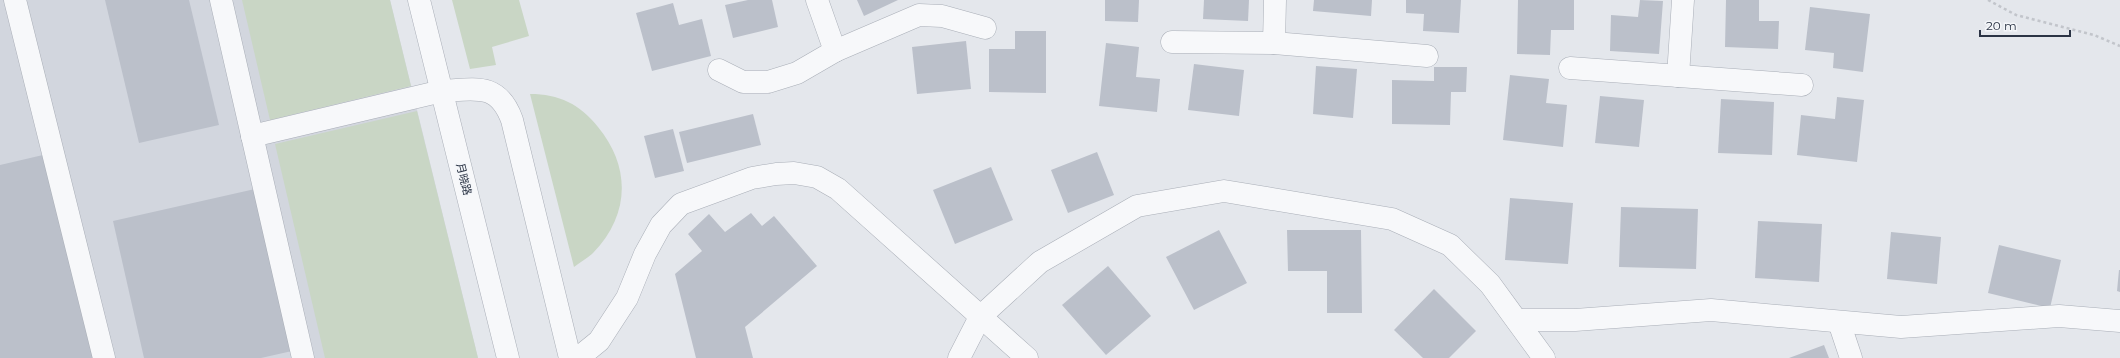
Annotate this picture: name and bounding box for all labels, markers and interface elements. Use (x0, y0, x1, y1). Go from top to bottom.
scale bar (1980, 12, 2070, 38)
text: 20 m (1986, 18, 2017, 33)
street label: 月晓路 (453, 161, 475, 197)

